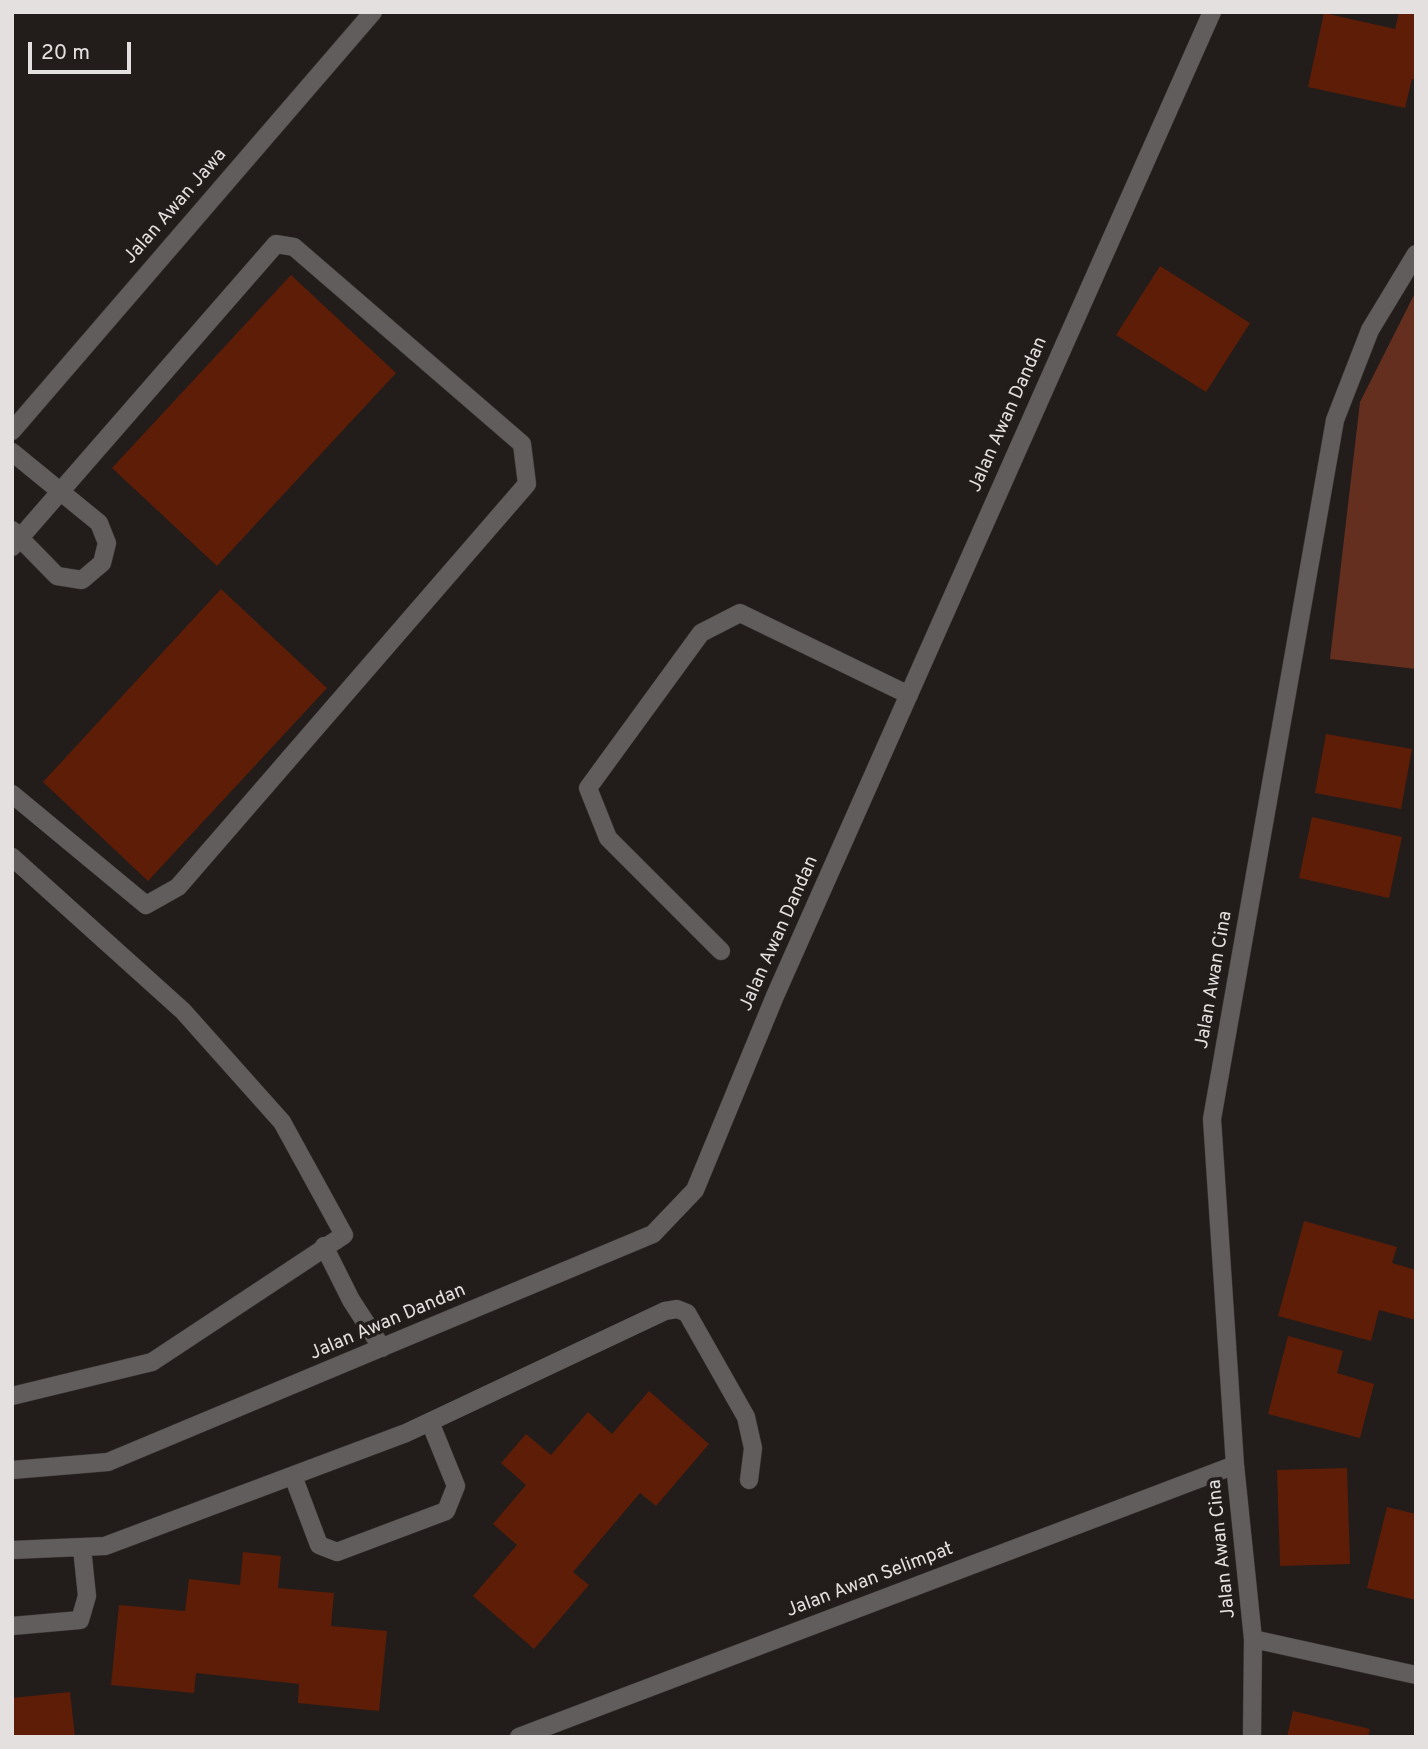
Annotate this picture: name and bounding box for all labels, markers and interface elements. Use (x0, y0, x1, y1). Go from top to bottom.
scale bar (32, 28, 135, 72)
text: 20 m (41, 40, 90, 67)
street label: Jalan Awan Jawa (120, 145, 232, 269)
street label: Jalan Awan Dandan (965, 334, 1053, 496)
street label: Jalan Awan Dandan (736, 853, 824, 1015)
street label: Jalan Awan Cina (1192, 909, 1238, 1051)
street label: Jalan Awan Dandan (307, 1280, 469, 1366)
street label: Jalan Awan Cina (1204, 1478, 1242, 1620)
street label: Jalan Awan Selimpat (783, 1539, 957, 1623)

